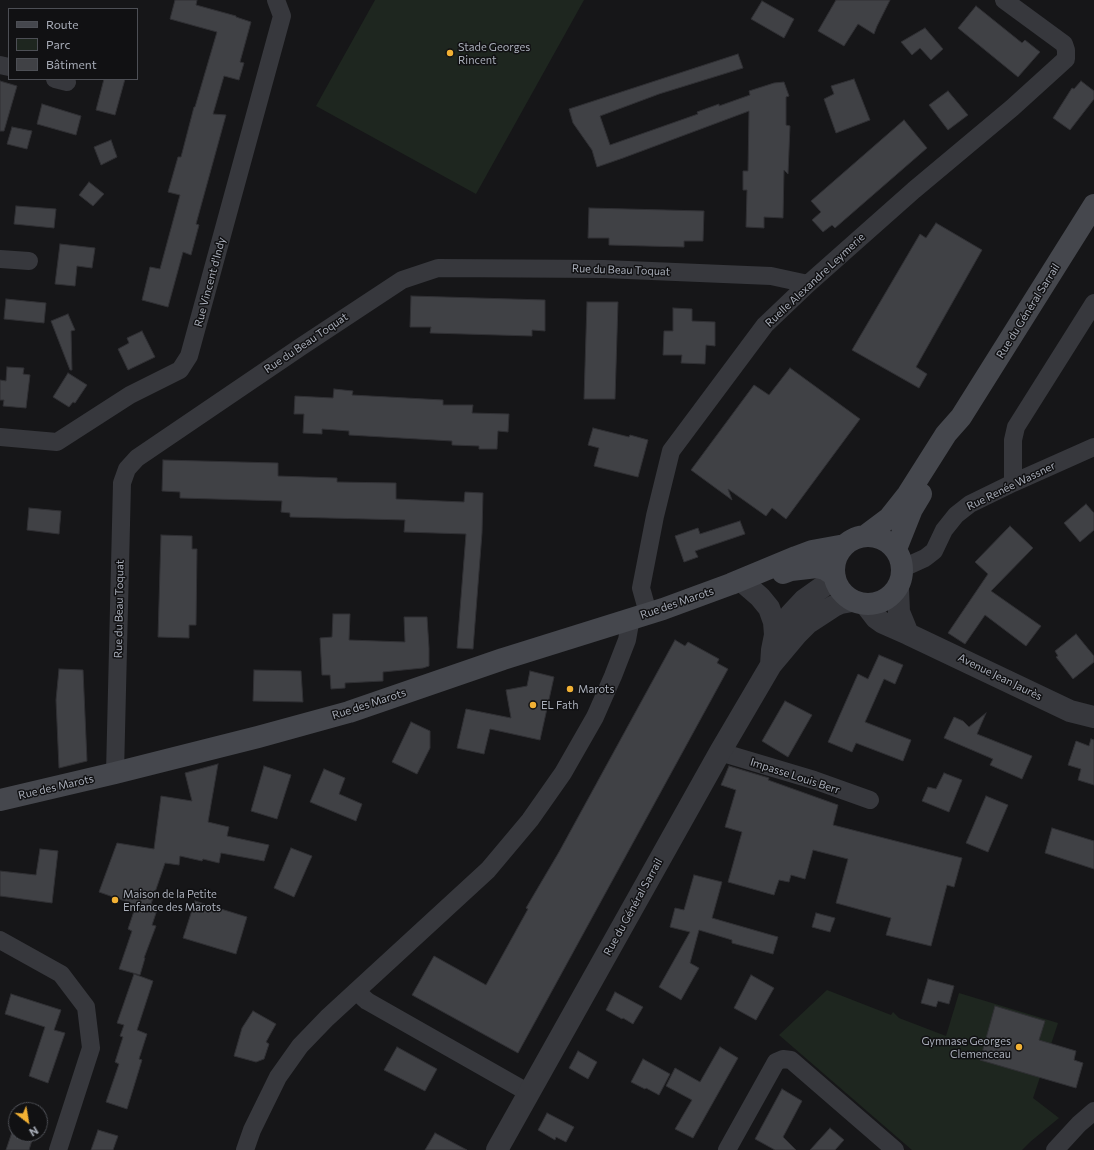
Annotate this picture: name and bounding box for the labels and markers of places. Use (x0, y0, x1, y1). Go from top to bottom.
place label: Stade Georges Rincent (458, 40, 530, 66)
marker: Stade Georges Rincent (445, 48, 455, 58)
place label: Marots (578, 682, 614, 696)
marker: Marots (565, 684, 575, 694)
place label: EL Fath (541, 698, 579, 712)
marker: EL Fath (528, 700, 538, 710)
place label: Maison de la Petite Enfance des Marots (123, 887, 221, 913)
marker: Maison de la Petite Enfance des Marots (110, 895, 120, 905)
place label: Gymnase Georges Clemenceau (921, 1034, 1011, 1060)
marker: Gymnase Georges Clemenceau (1014, 1042, 1024, 1052)

